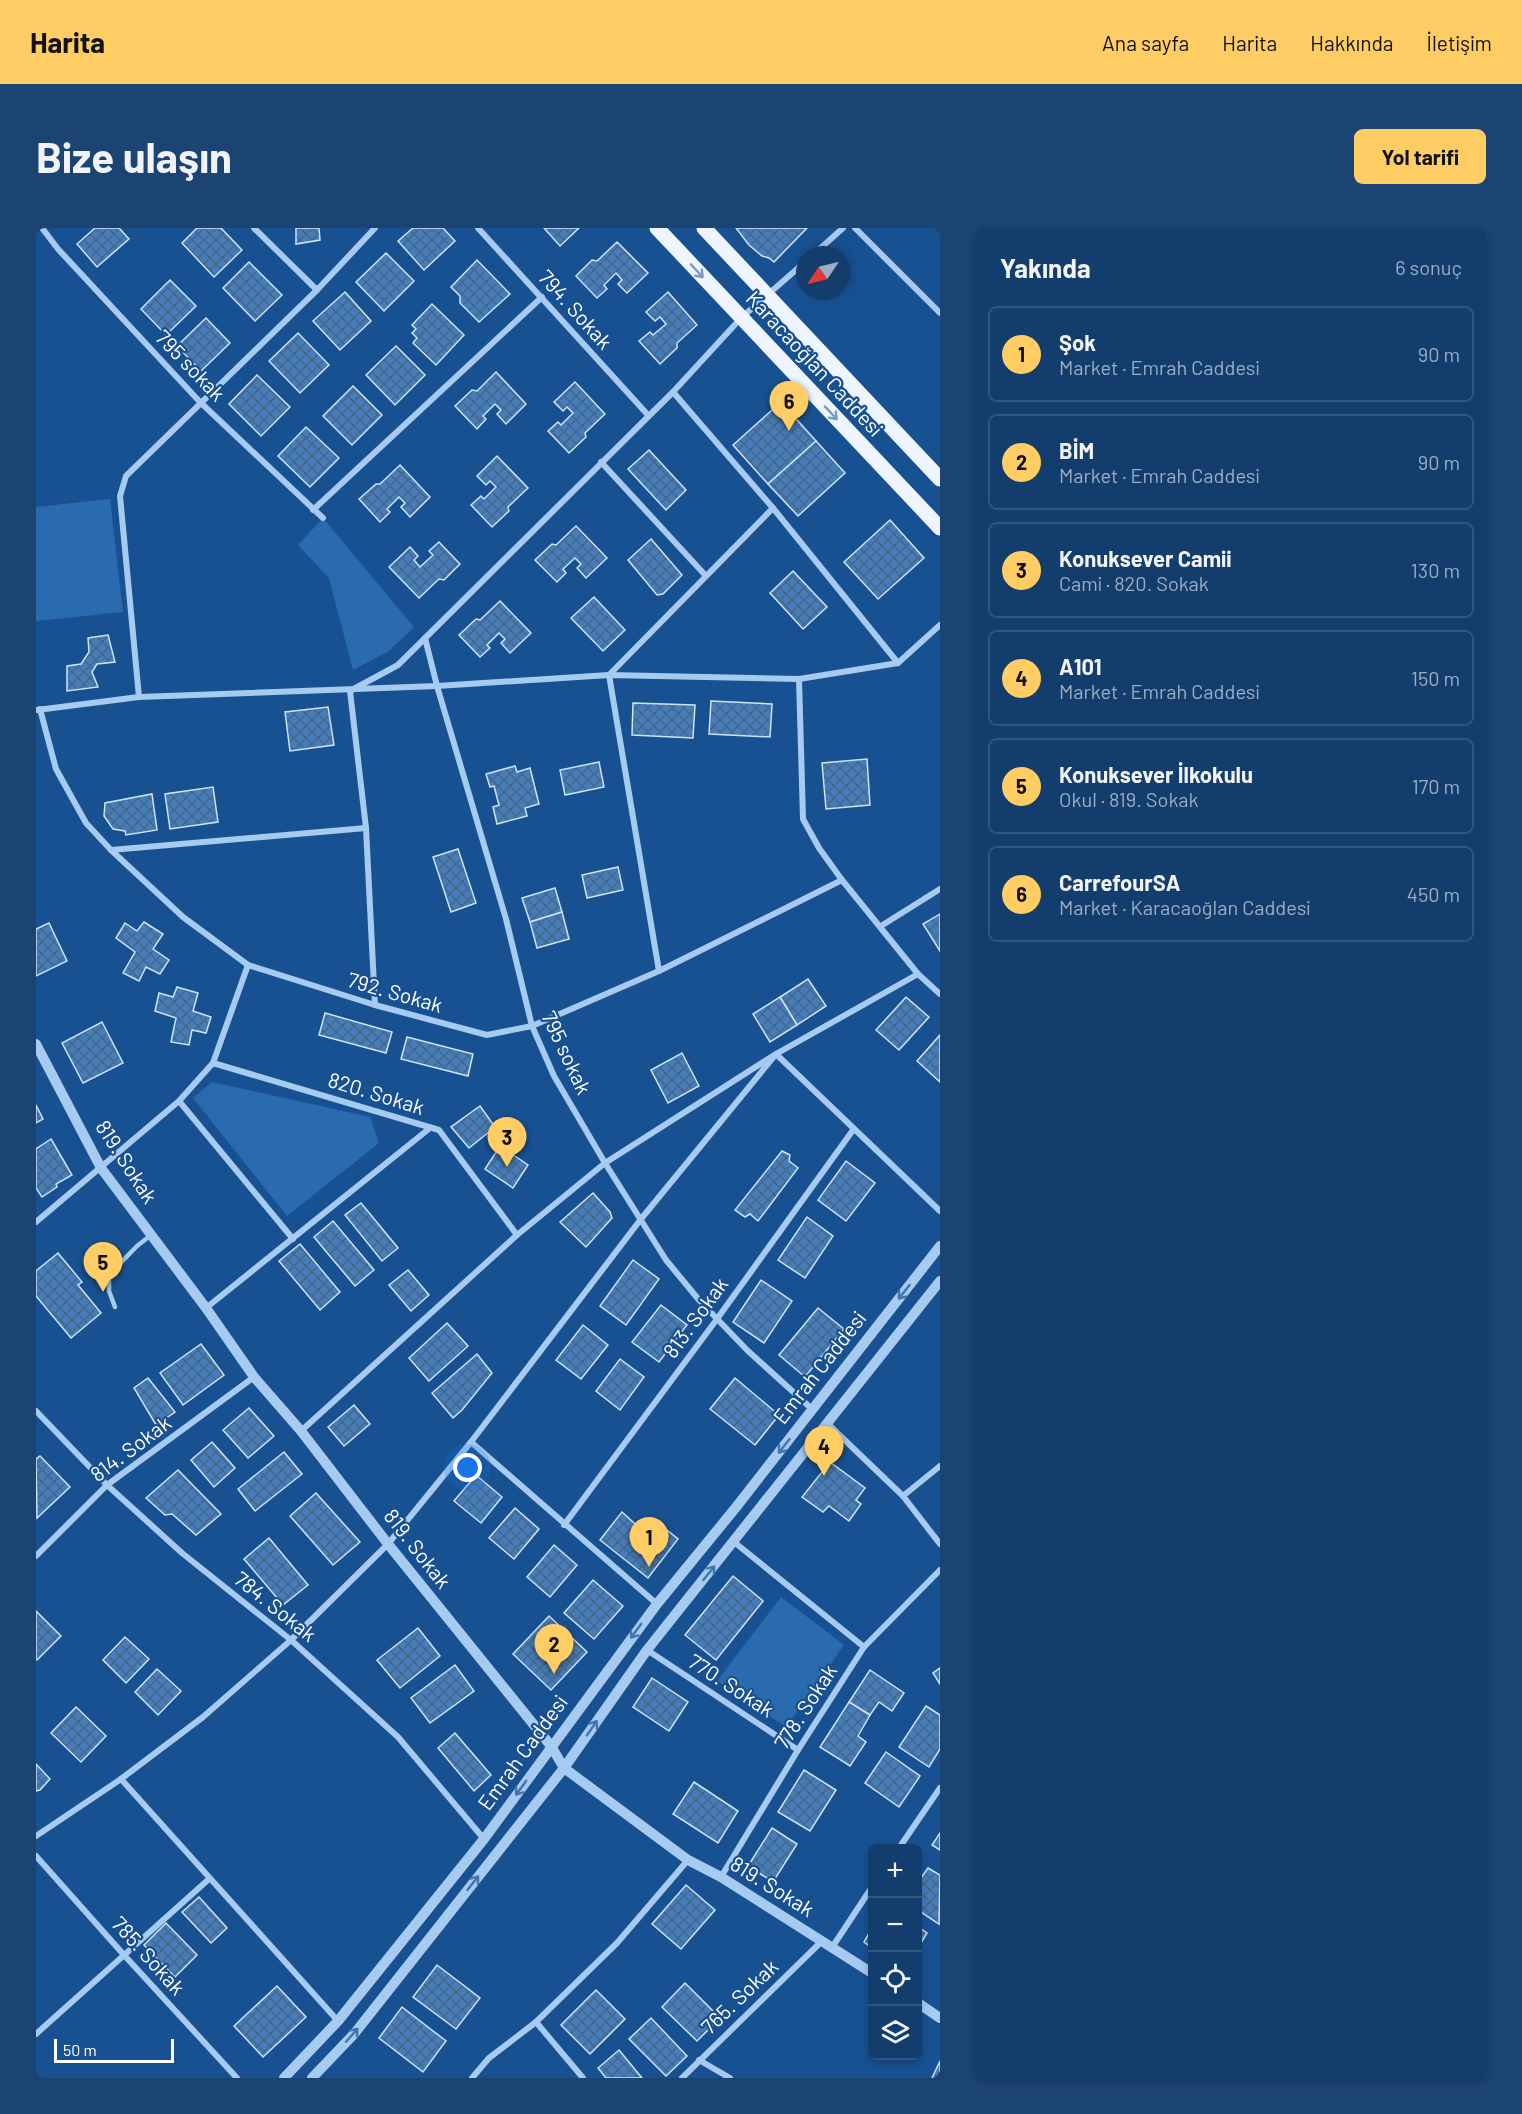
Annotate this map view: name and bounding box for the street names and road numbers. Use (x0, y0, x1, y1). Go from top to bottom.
street label: 794. Sokak (534, 264, 618, 354)
street label: Karacaoğlan Caddesi (741, 285, 889, 441)
street label: 795 sokak (151, 324, 231, 406)
street label: 792. Sokak (345, 966, 446, 1017)
street label: 795 sokak (537, 1007, 597, 1098)
street label: 820. Sokak (325, 1066, 428, 1119)
street label: 819. Sokak (91, 1115, 163, 1207)
street label: 813. Sokak (657, 1272, 732, 1362)
street label: Emrah Caddesi (767, 1306, 870, 1428)
street label: 814. Sokak (85, 1409, 175, 1486)
street label: 819. Sokak (379, 1503, 457, 1593)
street label: 784. Sokak (230, 1565, 322, 1646)
street label: 770. Sokak (684, 1648, 779, 1722)
street label: 778. Sokak (768, 1659, 841, 1753)
street label: Emrah Caddesi (472, 1690, 572, 1814)
street label: 819. Sokak (726, 1850, 819, 1921)
street label: 785. Sokak (107, 1911, 191, 1999)
street label: 765. Sokak (695, 1953, 782, 2039)

